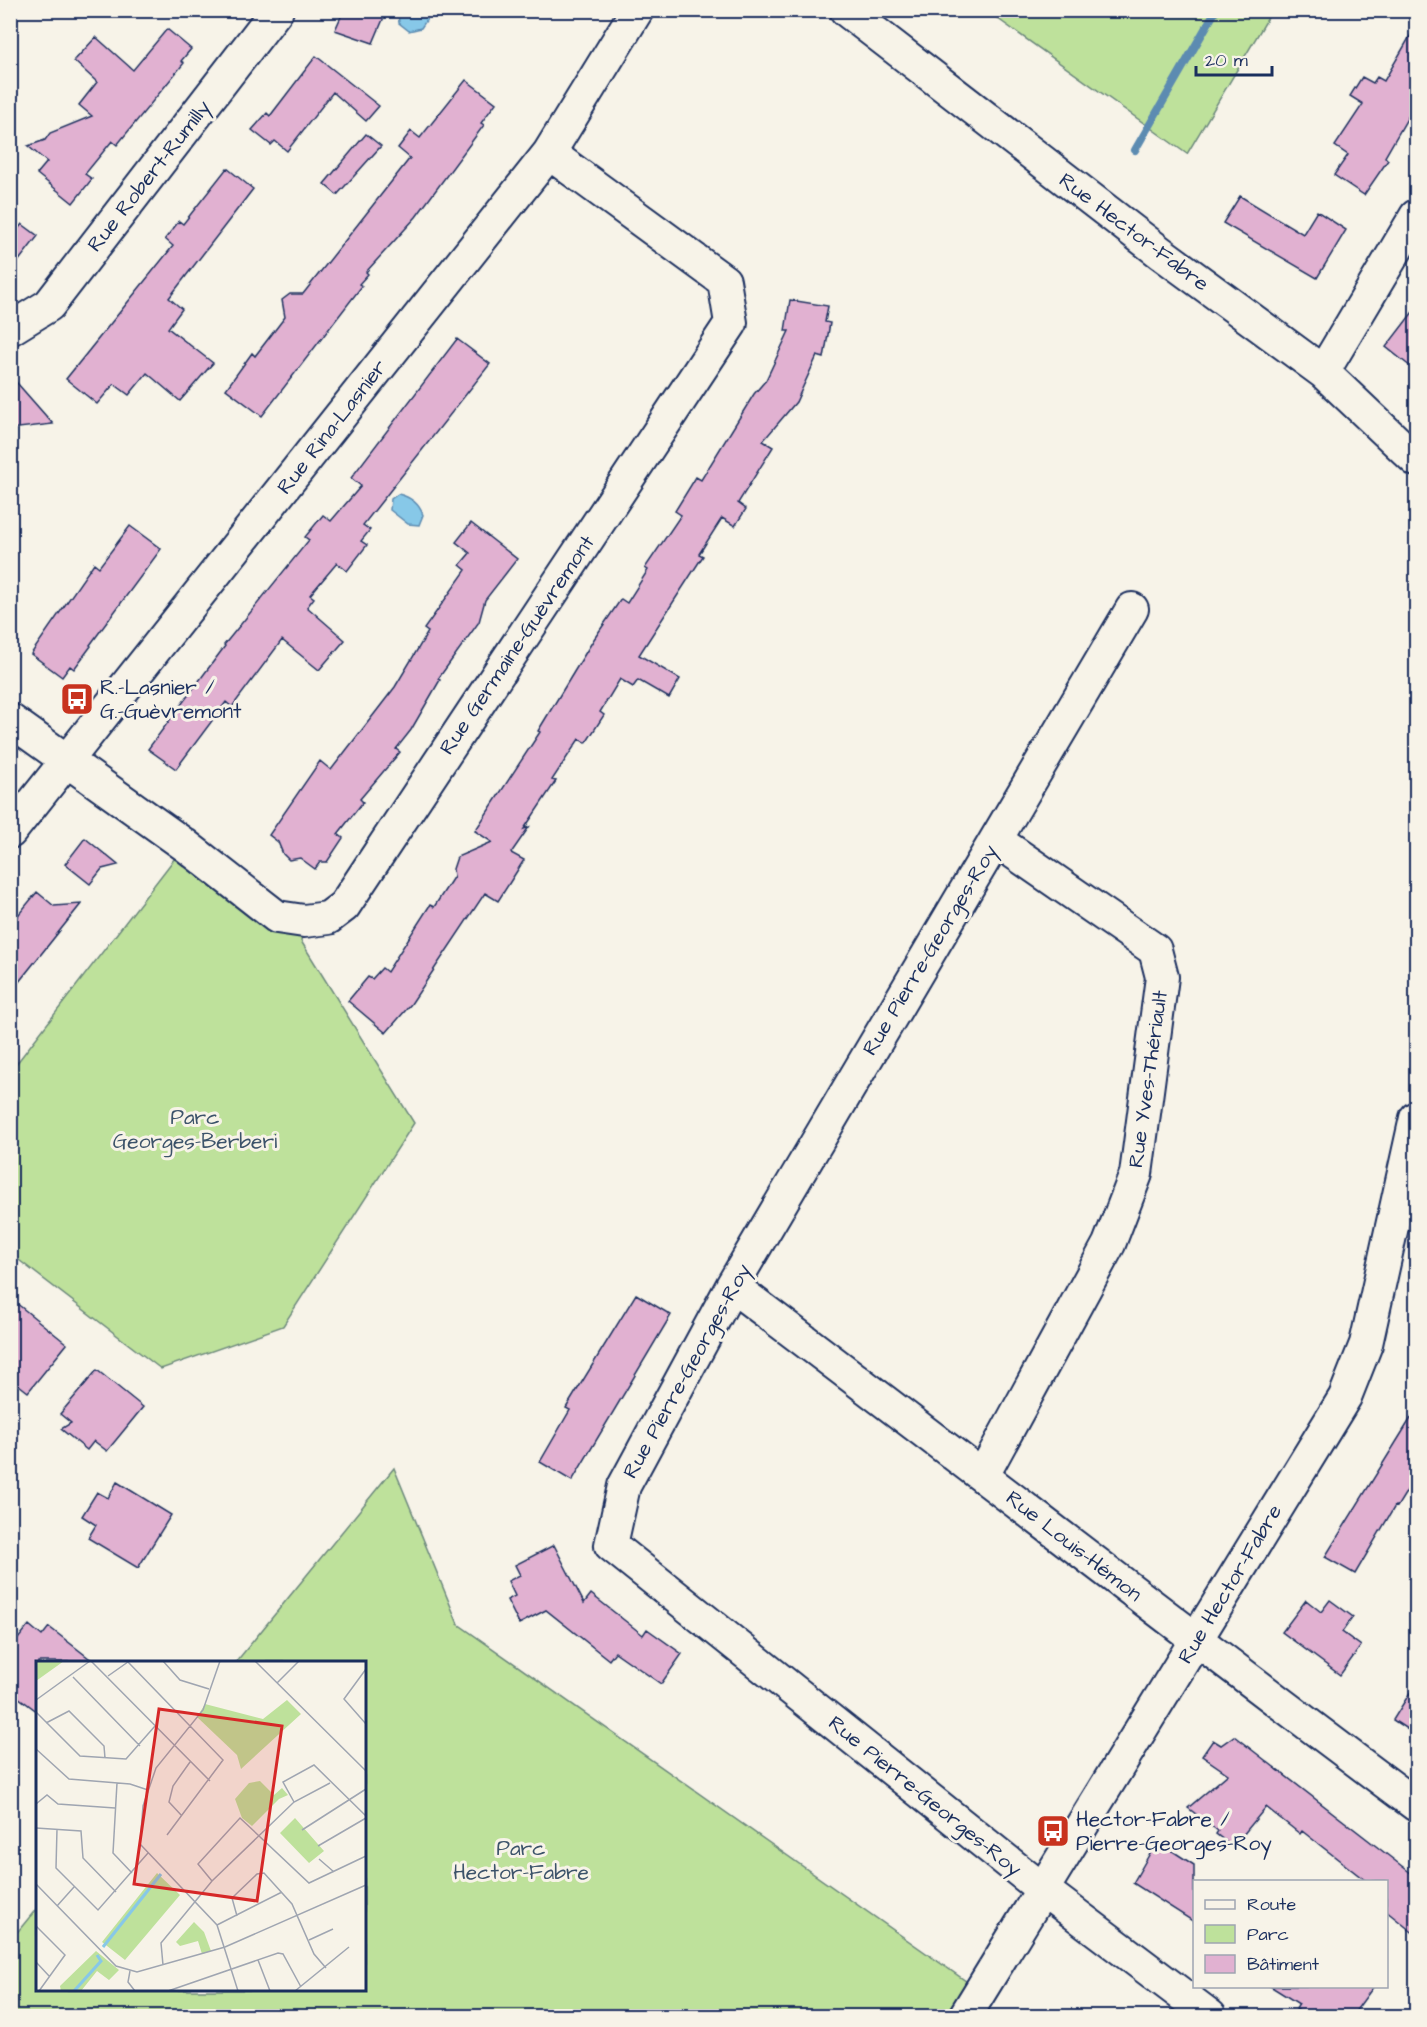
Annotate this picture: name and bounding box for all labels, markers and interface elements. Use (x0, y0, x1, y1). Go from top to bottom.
scale bar (1196, 39, 1272, 77)
text: 20 m (1205, 48, 1248, 73)
street label: Rue Robert-Rumilly (81, 94, 219, 259)
street label: Rue Hector-Fabre (1053, 166, 1215, 298)
street label: Rue Rina-Lasnier (270, 353, 394, 500)
street label: Rue Germaine-Guèvremont (433, 529, 602, 760)
place label: R.-Lasnier / G.-Guèvremont (100, 673, 242, 726)
bus stop icon: R.-Lasnier / G.-Guèvremont (59, 681, 95, 717)
street label: Rue Pierre-Georges-Roy (855, 839, 1007, 1062)
street label: Rue Yves-Thériault (1121, 988, 1175, 1169)
park label: Parc Georges-Berberi (113, 1103, 277, 1158)
street label: Rue Pierre-Georges-Roy (616, 1258, 760, 1485)
street label: Rue Louis-Hémon (1000, 1484, 1148, 1608)
street label: Rue Hector-Fabre (1171, 1499, 1289, 1669)
inset map (36, 1661, 366, 1991)
street label: Rue Pierre-Georges-Roy (821, 1709, 1028, 1885)
place label: Hector-Fabre / Pierre-Georges-Roy (1076, 1805, 1272, 1860)
bus stop icon: Hector-Fabre / Pierre-Georges-Roy (1035, 1813, 1071, 1849)
park label: Parc Hector-Fabre (453, 1834, 589, 1887)
legend (1193, 1880, 1388, 1988)
text: Route (1247, 1892, 1296, 1917)
text: Parc (1247, 1922, 1289, 1947)
text: Bâtiment (1247, 1952, 1320, 1977)

